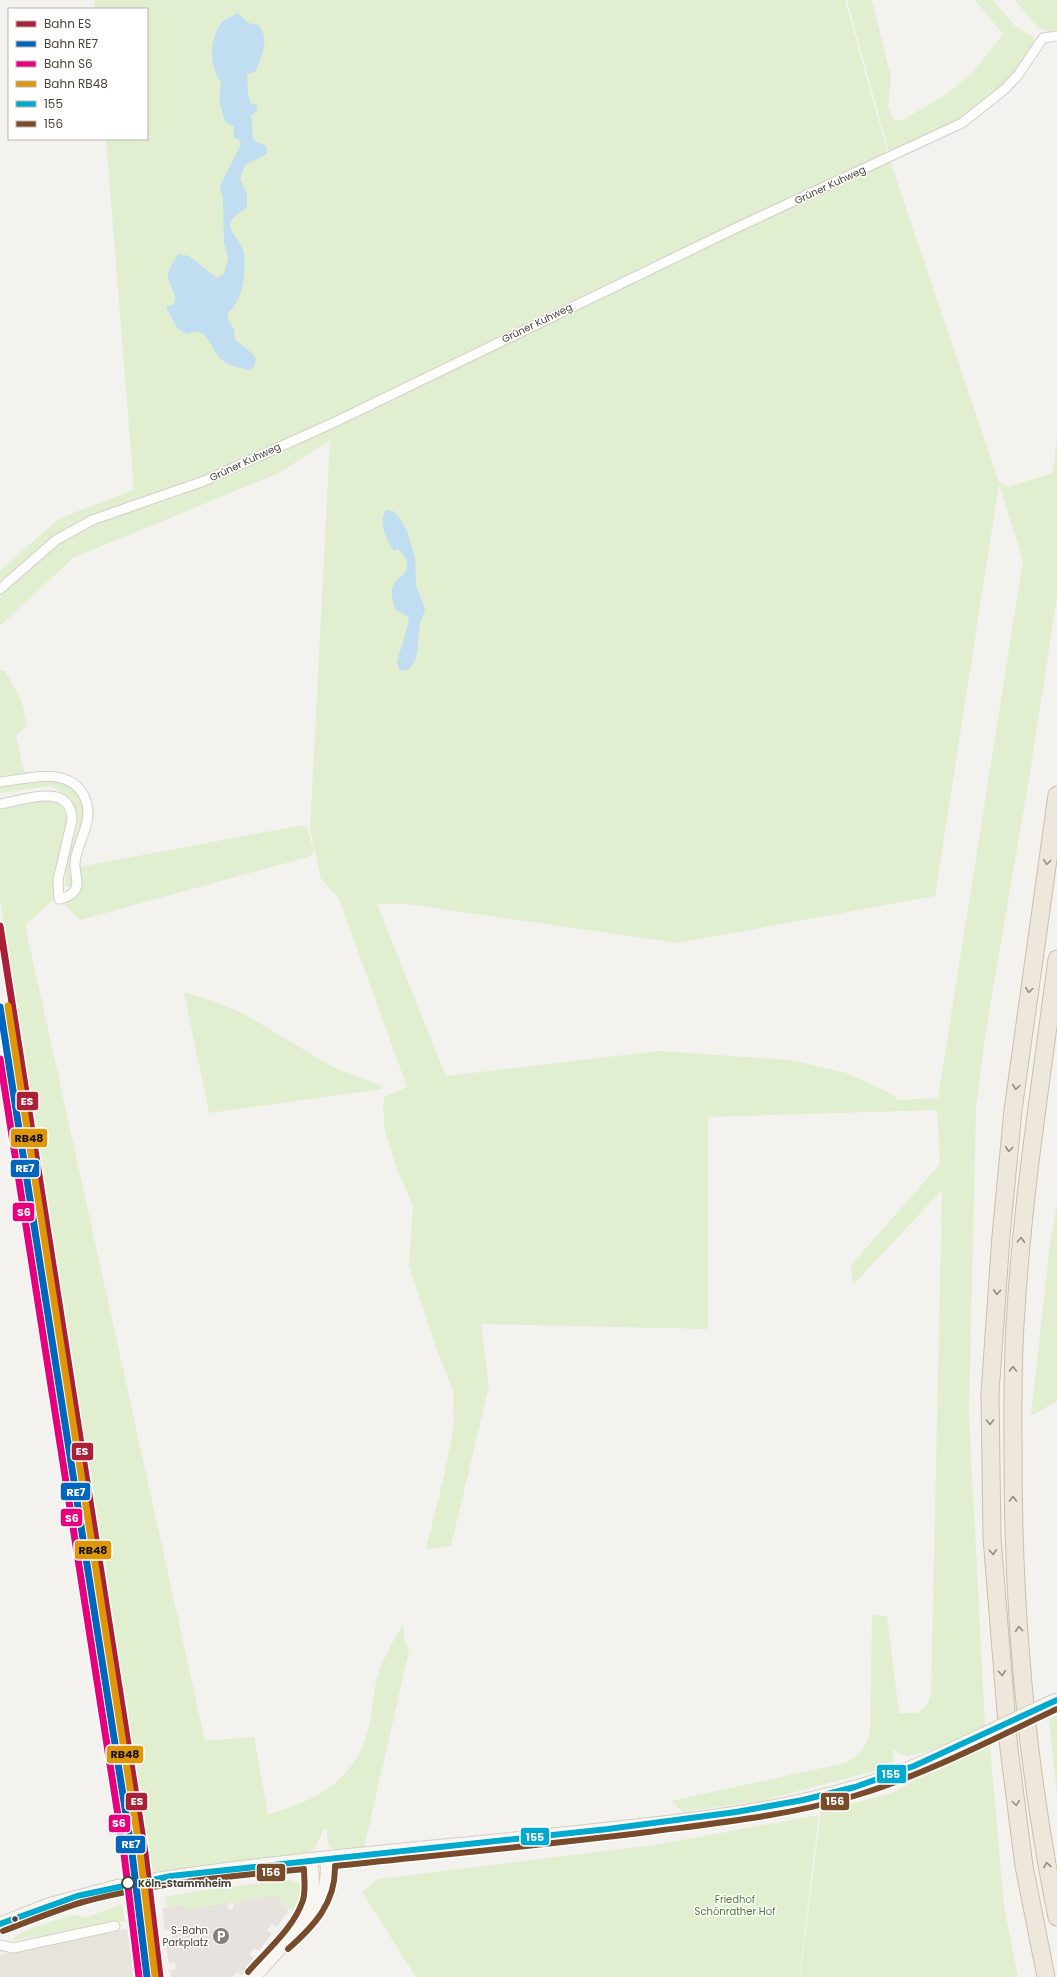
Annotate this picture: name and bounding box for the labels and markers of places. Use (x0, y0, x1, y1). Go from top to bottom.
marker: Köln-Stammheim (121, 1876, 135, 1890)
place label: Köln-Stammheim (138, 1876, 232, 1891)
unlabelled marker (10, 1914, 20, 1924)
place label: S-Bahn Parkplatz (162, 1923, 208, 1950)
parking icon: S-Bahn Parkplatz (211, 1926, 231, 1946)

